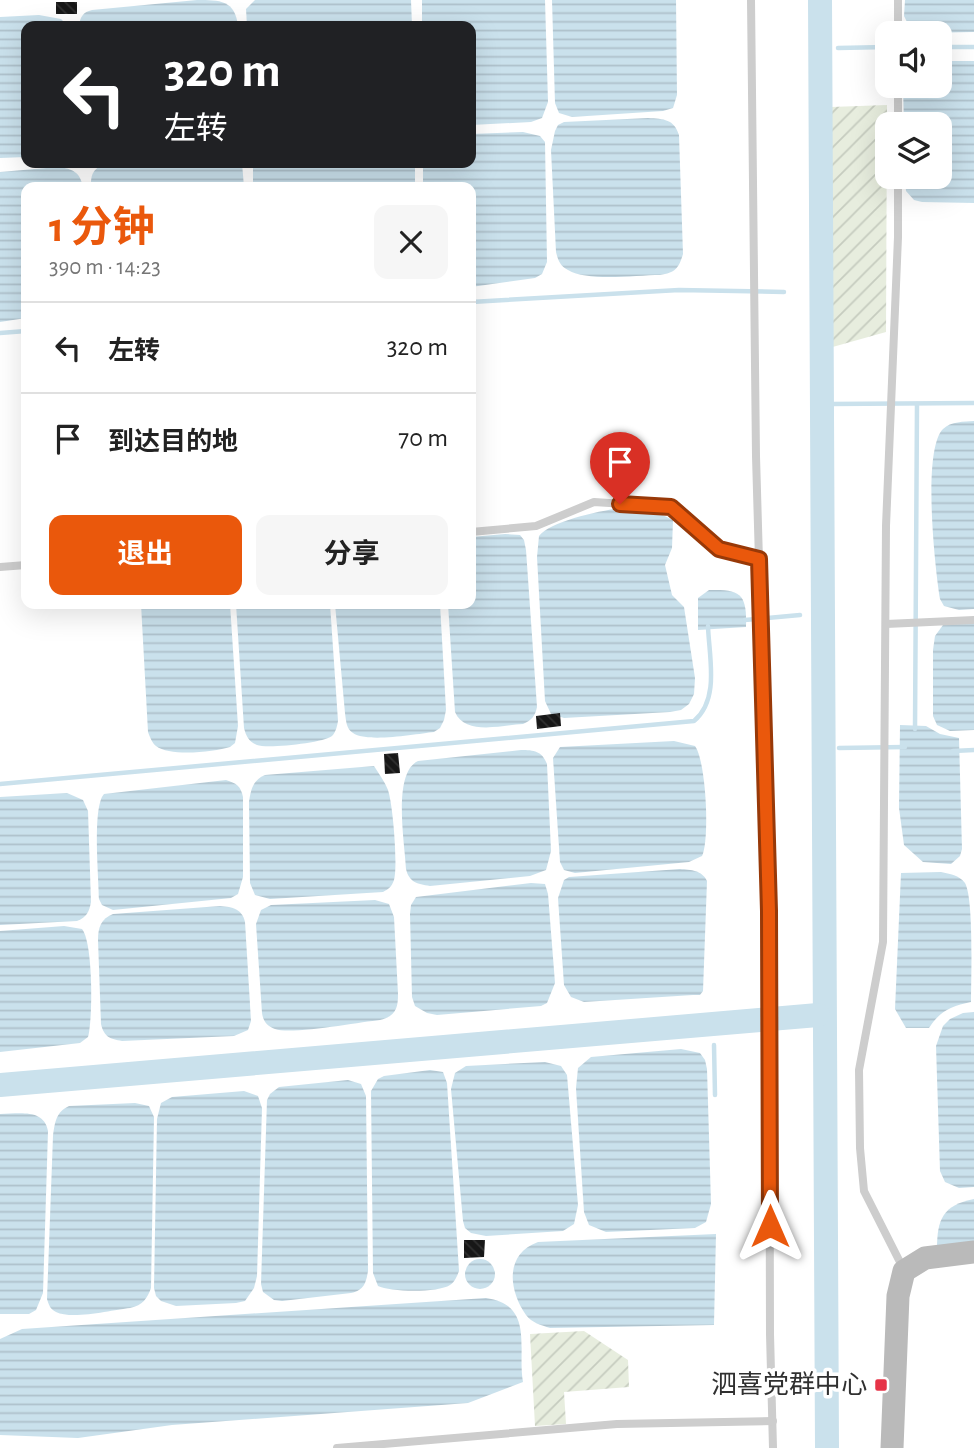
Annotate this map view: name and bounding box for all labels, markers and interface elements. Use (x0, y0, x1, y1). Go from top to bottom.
map controls (875, 21, 952, 189)
button: sound (875, 21, 952, 98)
text: 320 m (164, 47, 281, 96)
icon: left (49, 49, 140, 140)
button: layers (875, 112, 952, 189)
text: 左转 (164, 113, 228, 145)
button: close (374, 205, 448, 279)
text: 1 分钟 (49, 207, 154, 249)
text: 390 m · 14:23 (49, 256, 161, 279)
icon: left (49, 329, 87, 367)
text: 320 m (387, 334, 448, 360)
text: 左转 (108, 338, 160, 364)
icon: arrive (49, 420, 87, 458)
text: 70 m (398, 425, 448, 451)
text: 到达目的地 (108, 429, 238, 455)
pin (590, 432, 650, 504)
icon: arrive (601, 443, 639, 481)
button: 退出 (49, 515, 242, 595)
button: 分享 (256, 515, 448, 595)
position arrow (733, 1189, 807, 1263)
place label: 泗喜党群中心 (711, 1371, 867, 1398)
marker: 泗喜党群中心 (873, 1377, 889, 1393)

